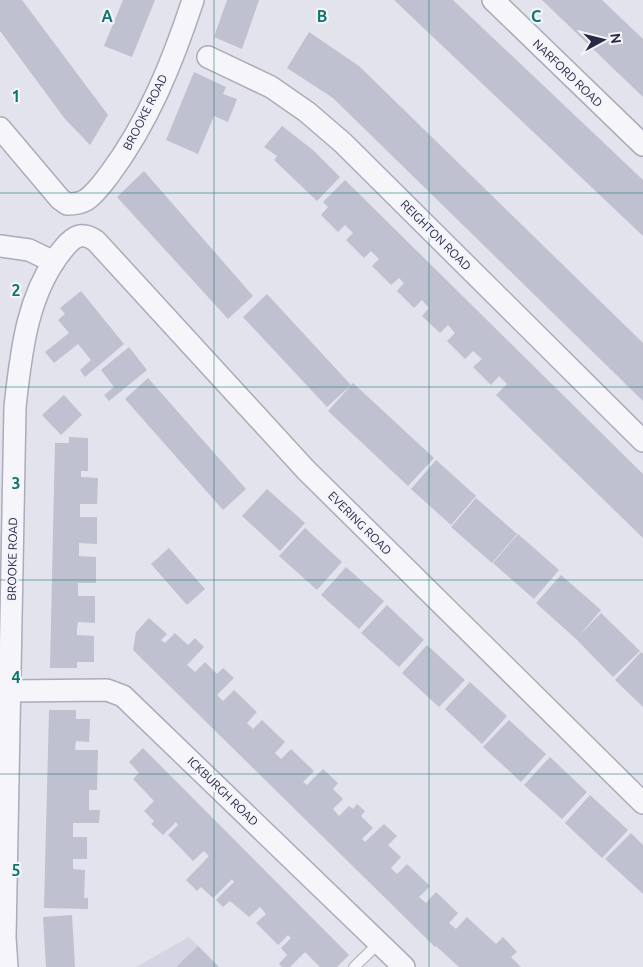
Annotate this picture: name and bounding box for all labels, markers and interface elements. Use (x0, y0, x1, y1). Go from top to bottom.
text: A (101, 7, 113, 25)
text: B (317, 7, 327, 25)
text: C (531, 7, 541, 25)
north arrow (578, 15, 628, 65)
text: N (607, 32, 624, 45)
street label: NARFORD ROAD (531, 37, 605, 109)
street label: BROOKE ROAD (120, 72, 170, 152)
text: 1 (11, 87, 21, 105)
street label: REIGHTON ROAD (398, 197, 474, 273)
text: 2 (11, 281, 21, 299)
text: 3 (11, 474, 21, 492)
street label: EVERING ROAD (326, 489, 394, 557)
street label: BROOKE ROAD (5, 517, 19, 601)
text: 4 (11, 668, 21, 686)
street label: ICKBURGH ROAD (185, 754, 261, 828)
text: 5 (11, 861, 21, 879)

